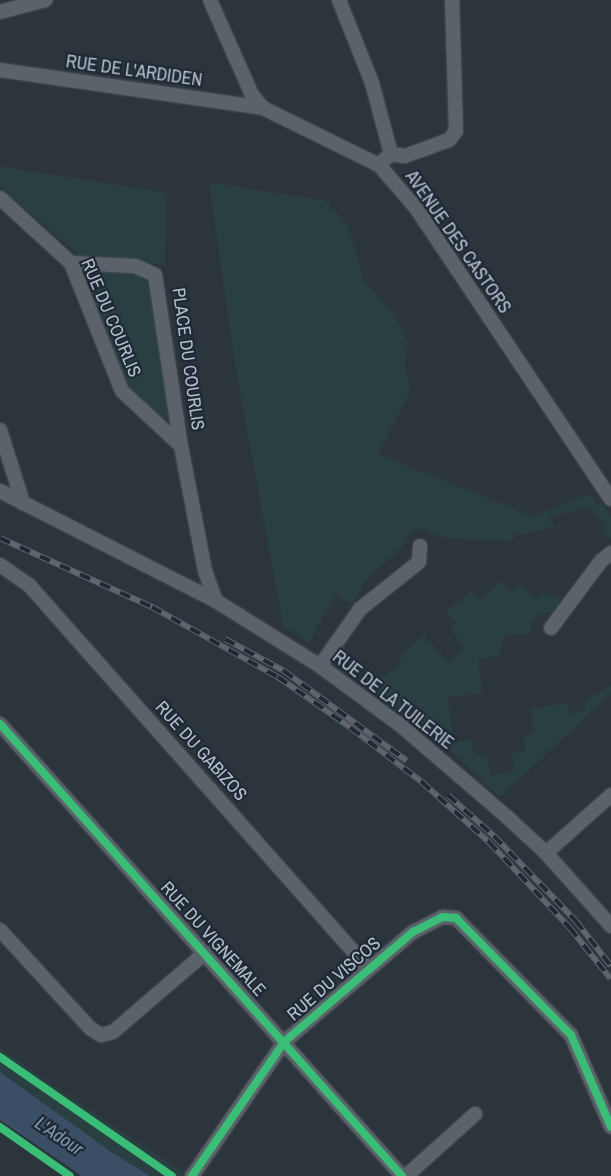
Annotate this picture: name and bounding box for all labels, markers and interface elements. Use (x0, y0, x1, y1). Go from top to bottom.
street label: RUE DE L'ARDIDEN (65, 51, 203, 91)
street label: AVENUE DES CASTORS (401, 166, 515, 318)
street label: RUE DU COURLIS (76, 256, 146, 380)
street label: PLACE DU COURLIS (167, 286, 209, 432)
street label: RUE DE LA TUILERIE (328, 646, 458, 754)
street label: RUE DU GABIZOS (151, 697, 251, 805)
street label: RUE DU VIGNEMALE (156, 877, 270, 1001)
street label: RUE DU VISCOS (283, 933, 385, 1025)
water label: L'Adour (31, 1112, 87, 1160)

